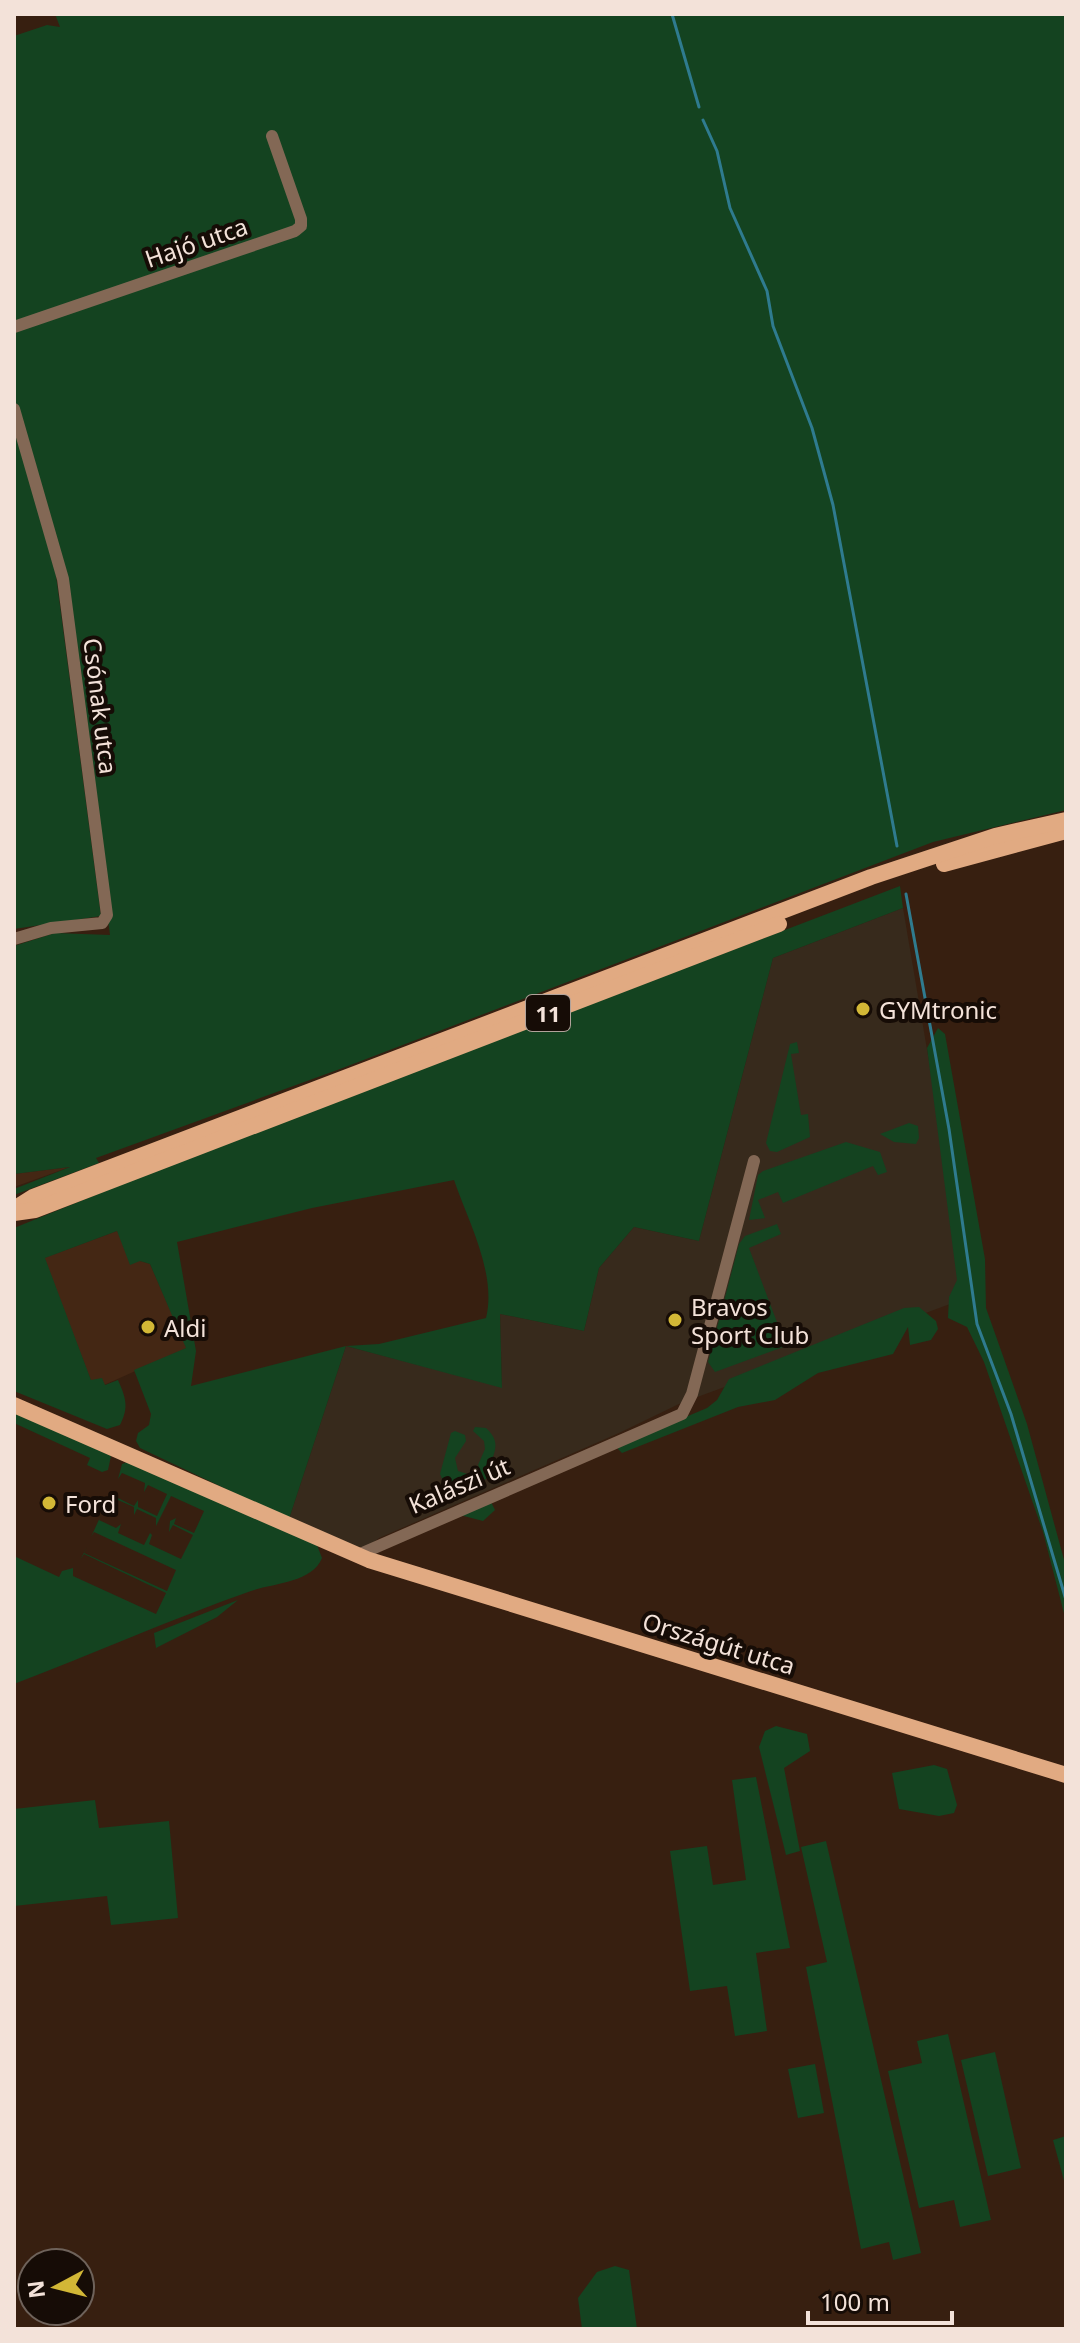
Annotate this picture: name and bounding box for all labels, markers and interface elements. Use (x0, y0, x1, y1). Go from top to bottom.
street label: Hajó utca (140, 209, 252, 275)
street label: Csónak utca (76, 636, 126, 776)
place label: GYMtronic (879, 993, 997, 1026)
road number: 11 (526, 995, 570, 1031)
marker: GYMtronic (854, 1000, 872, 1018)
place label: Bravos Sport Club (691, 1290, 809, 1351)
place label: Aldi (164, 1311, 206, 1344)
marker: Bravos Sport Club (666, 1311, 684, 1329)
marker: Aldi (139, 1318, 157, 1336)
street label: Kalászi út (403, 1449, 515, 1521)
place label: Ford (65, 1487, 116, 1520)
marker: Ford (40, 1494, 58, 1512)
street label: Országút utca (639, 1604, 799, 1682)
north arrow (16, 2247, 96, 2327)
scale bar (808, 2275, 952, 2325)
text: N (19, 2279, 51, 2300)
text: 100 m (820, 2285, 890, 2318)

